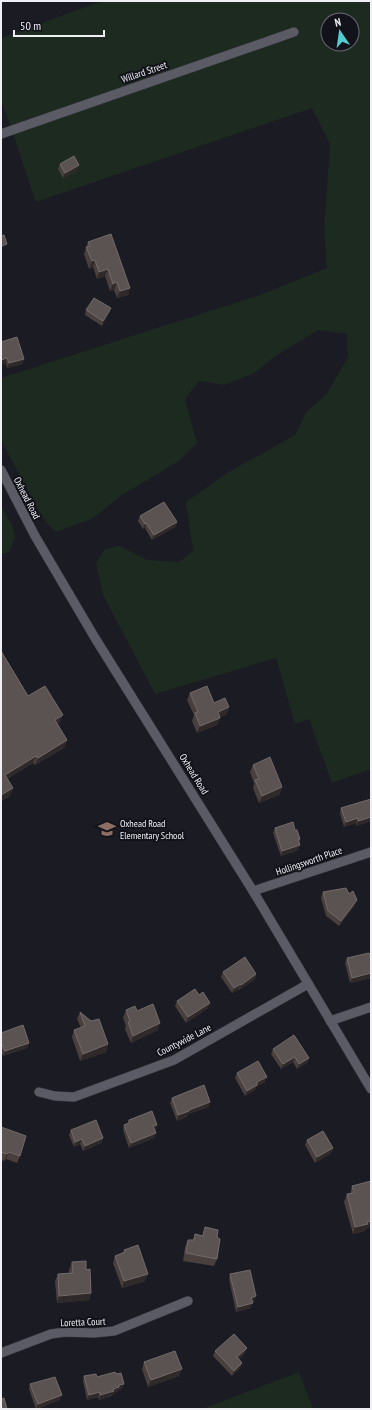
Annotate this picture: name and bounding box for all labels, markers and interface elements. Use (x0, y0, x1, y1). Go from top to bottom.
scale bar (14, 12, 104, 38)
north arrow (320, 12, 360, 52)
text: N (333, 15, 342, 30)
text: 50 m (20, 18, 41, 33)
street label: Willard Street (119, 58, 169, 86)
street label: Oxhead Road (11, 475, 43, 521)
street label: Oxhead Road (176, 751, 212, 797)
place label: Oxhead Road Elementary School (120, 817, 185, 842)
school or university icon: Oxhead Road Elementary School (97, 819, 117, 839)
street label: Hollingsworth Place (274, 844, 344, 878)
street label: Countywide Lane (155, 1021, 213, 1059)
street label: Loretta Court (60, 1315, 106, 1329)

